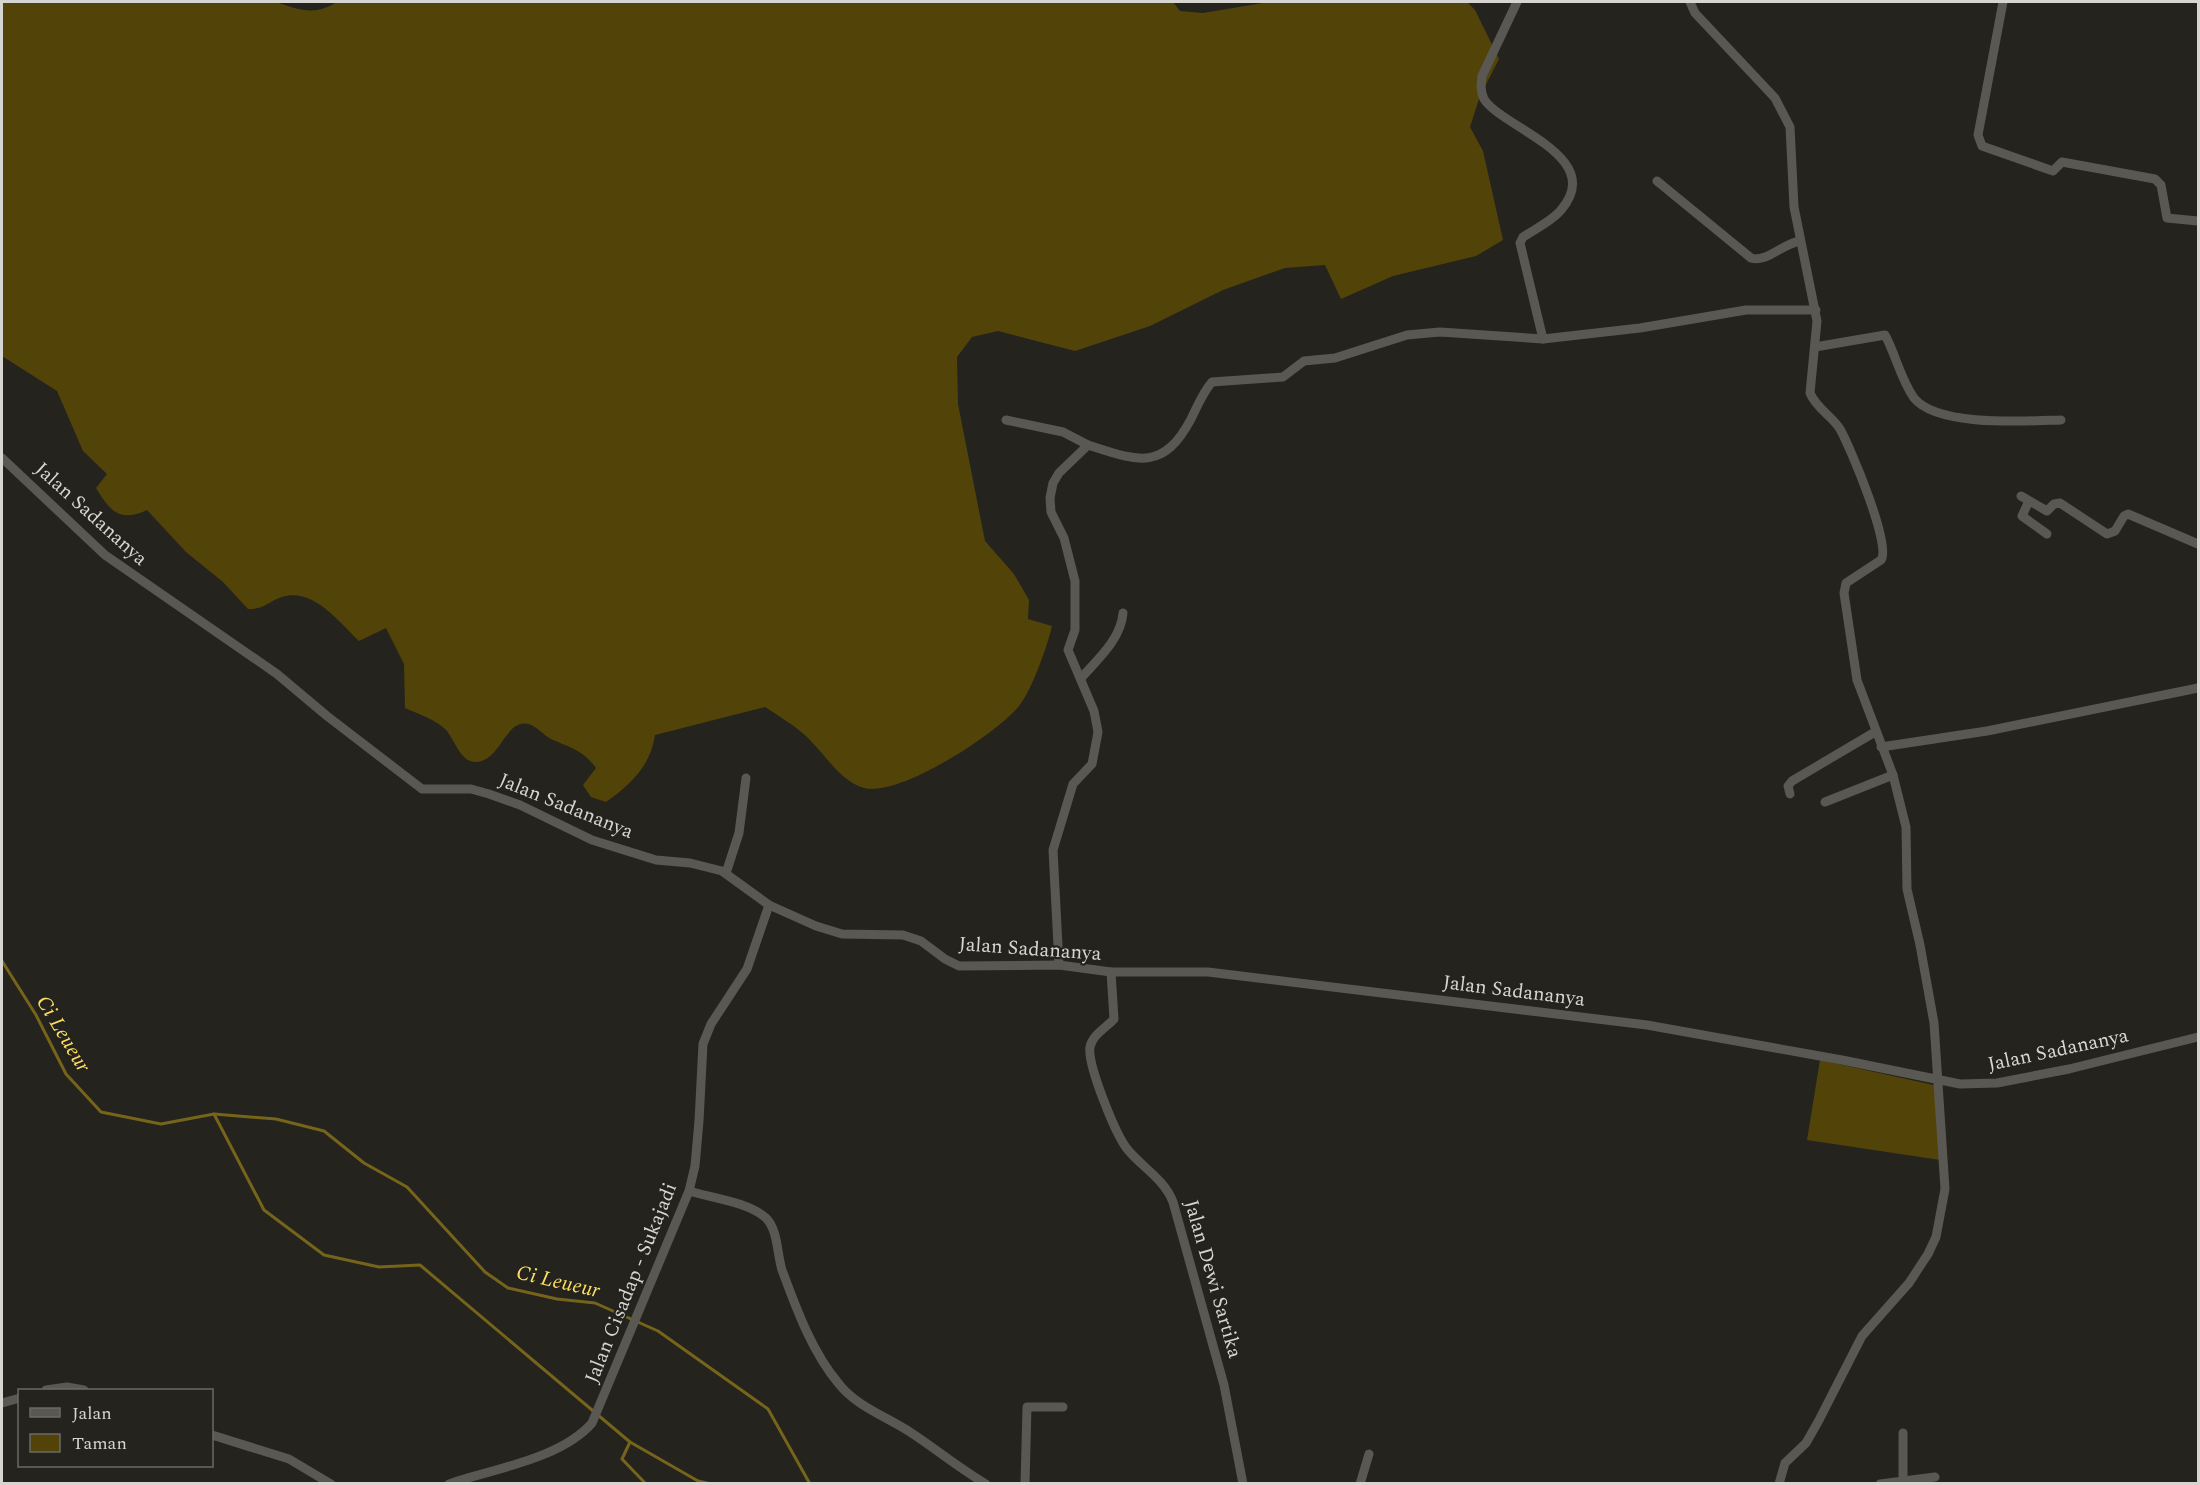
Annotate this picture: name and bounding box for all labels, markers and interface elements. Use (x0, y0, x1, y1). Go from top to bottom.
street label: Jalan Sadananya (28, 455, 154, 573)
street label: Jalan Sadananya (494, 765, 638, 847)
street label: Jalan Sadananya (958, 929, 1103, 969)
street label: Jalan Sadananya (1441, 967, 1587, 1015)
water label: Ci Leueur (27, 989, 99, 1079)
street label: Jalan Sadananya (1985, 1020, 2131, 1080)
street label: Jalan Cisadap - Sukajadi (577, 1178, 685, 1388)
street label: Jalan Dewi Sartika (1176, 1196, 1250, 1362)
water label: Ci Leueur (513, 1257, 604, 1307)
legend (18, 1389, 213, 1467)
text: Jalan (72, 1400, 112, 1427)
text: Taman (72, 1430, 127, 1457)

